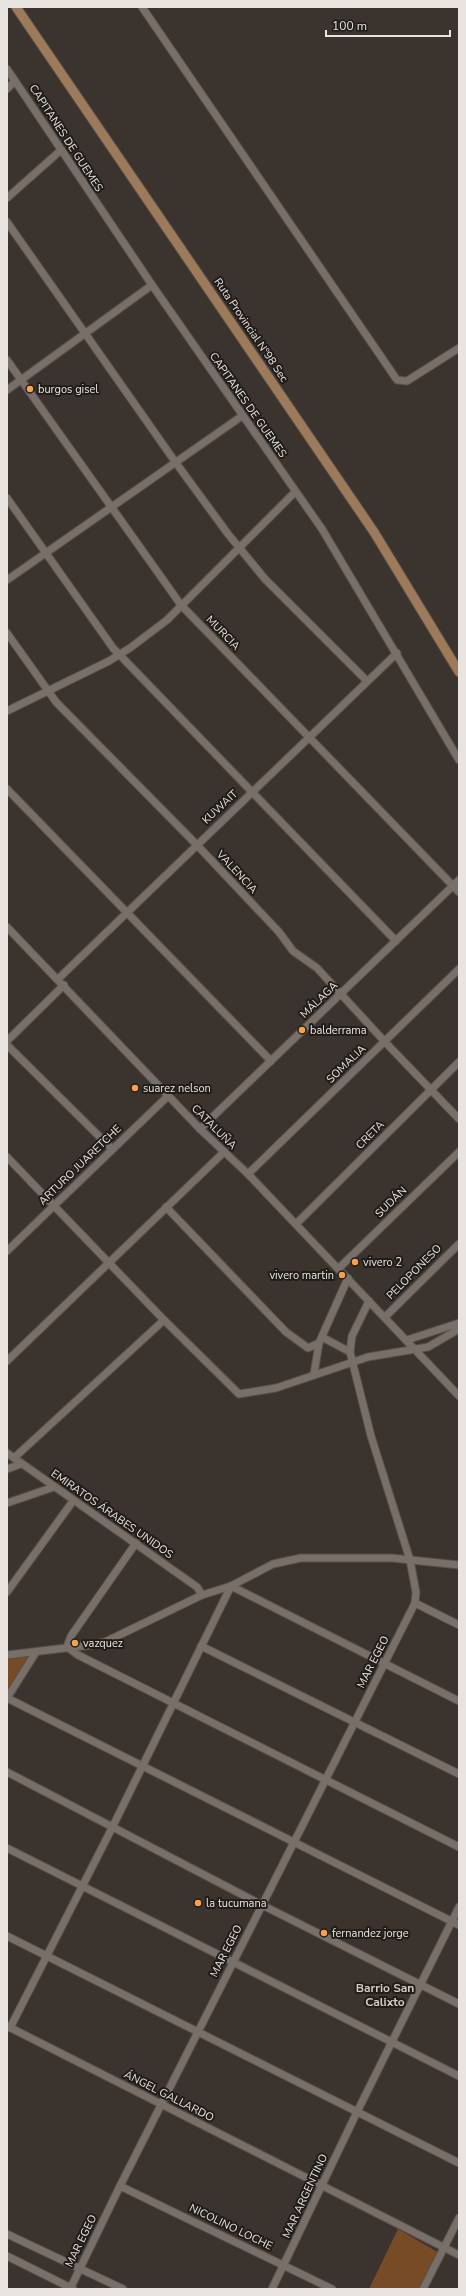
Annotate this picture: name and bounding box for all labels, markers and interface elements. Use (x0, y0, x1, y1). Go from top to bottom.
scale bar (326, 12, 450, 38)
text: 100 m (332, 18, 367, 34)
street label: CAPITANES DE GUEMES (26, 81, 106, 195)
street label: Ruta Provincial Nº98 Sec (211, 275, 291, 385)
street label: CAPITANES DE GUEMES (206, 349, 290, 461)
place label: burgos gisel (38, 382, 99, 397)
marker: burgos gisel (25, 384, 35, 394)
street label: MURCIA (203, 612, 243, 654)
street label: KUWAIT (199, 786, 241, 827)
street label: VALENCIA (212, 846, 261, 897)
street label: MÁLAGA (296, 978, 341, 1022)
place label: balderrama (310, 1023, 367, 1038)
marker: balderrama (297, 1025, 307, 1035)
street label: SOMALIA (323, 1041, 369, 1087)
place label: suarez nelson (143, 1081, 211, 1096)
marker: suarez nelson (130, 1083, 140, 1093)
street label: CATALUÑA (188, 1101, 240, 1153)
street label: CRETA (352, 1117, 388, 1153)
street label: ARTURO JUARETCHE (35, 1121, 125, 1209)
street label: SUDÁN (371, 1182, 410, 1221)
street label: PELOPONESO (383, 1241, 445, 1303)
place label: vivero 2 (363, 1255, 402, 1270)
marker: vivero 2 (350, 1257, 360, 1267)
place label: vivero martin (269, 1268, 334, 1283)
marker: vivero martin (337, 1270, 347, 1280)
street label: EMIRATOS ÁRABES UNIDOS (48, 1465, 177, 1562)
street label: MAR EGEO (353, 1633, 393, 1691)
place label: vazquez (83, 1636, 123, 1651)
marker: vazquez (70, 1638, 80, 1648)
place label: la tucumana (206, 1896, 267, 1911)
marker: la tucumana (193, 1898, 203, 1908)
street label: MAR EGEO (206, 1922, 246, 1980)
place label: fernandez jorge (332, 1926, 409, 1941)
marker: fernandez jorge (319, 1928, 329, 1938)
district label: Barrio San Calixto (356, 1980, 414, 2010)
street label: ÁNGEL GALLARDO (121, 2066, 217, 2125)
street label: MAR ARGENTINO (279, 2151, 331, 2241)
street label: NICOLINO LOCHE (187, 2200, 275, 2254)
street label: MAR EGEO (62, 2212, 100, 2270)

